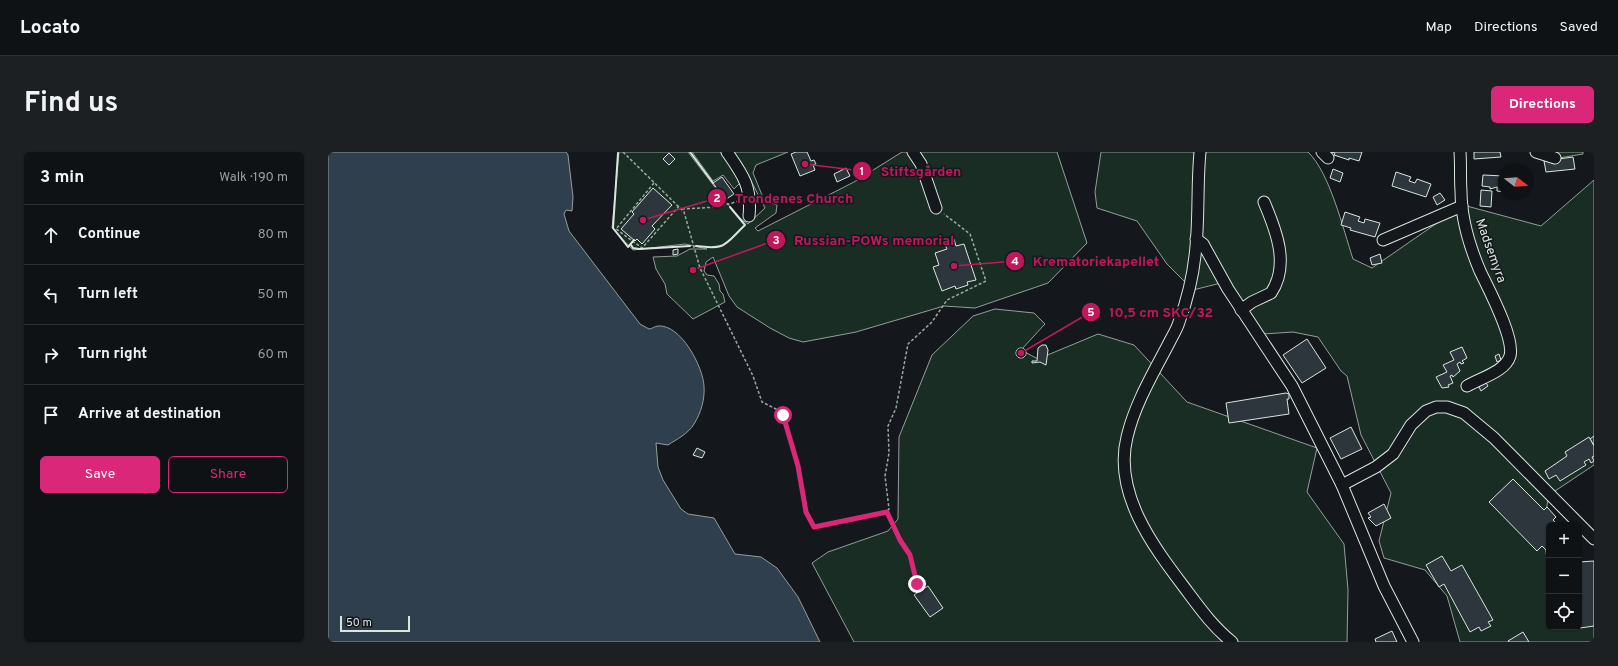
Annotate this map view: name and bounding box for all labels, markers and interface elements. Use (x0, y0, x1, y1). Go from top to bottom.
text: Locato (20, 16, 80, 40)
text: Map (1426, 19, 1452, 36)
text: Directions (1474, 19, 1538, 36)
text: Saved (1560, 19, 1598, 36)
text: Find us (24, 86, 118, 122)
button: Directions (1491, 86, 1594, 123)
callout: Stiftsgården (852, 158, 969, 184)
text: 1 (860, 164, 864, 180)
text: Stiftsgården (881, 164, 961, 181)
north arrow (1498, 164, 1534, 200)
text: 3 min (40, 167, 84, 189)
text: Walk · 190 m (219, 170, 288, 186)
callout: Trondenes Church (707, 185, 861, 211)
text: 2 (713, 191, 721, 207)
text: Trondenes Church (735, 191, 853, 208)
street label: Madsemyra (1471, 217, 1509, 285)
icon: ahead (40, 224, 62, 246)
text: Continue (78, 225, 140, 244)
text: 80 m (258, 227, 288, 243)
callout: Russian-POWs memorial (766, 227, 962, 253)
text: 3 (772, 233, 780, 249)
text: Russian-POWs memorial (794, 233, 954, 250)
callout: Krematoriekapellet (1005, 248, 1168, 274)
text: 4 (1011, 254, 1019, 270)
text: Krematoriekapellet (1033, 254, 1159, 271)
icon: left (40, 284, 62, 306)
text: Turn left (78, 285, 138, 304)
text: 50 m (258, 287, 288, 303)
callout: 10,5 cm SKC/32 (1081, 299, 1221, 325)
text: 5 (1087, 305, 1095, 321)
text: 10,5 cm SKC/32 (1109, 305, 1213, 322)
icon: right (40, 344, 62, 366)
text: Turn right (78, 345, 147, 364)
text: 60 m (258, 347, 288, 363)
icon: arrive (40, 404, 62, 426)
text: Arrive at destination (78, 405, 221, 424)
route start (774, 406, 792, 424)
button: Save (40, 456, 160, 493)
button: Share (168, 456, 288, 493)
map controls (1546, 522, 1582, 630)
button: + (1546, 522, 1582, 558)
button: − (1546, 558, 1582, 594)
route end (908, 575, 926, 593)
button: locate (1546, 594, 1582, 630)
scale bar (340, 614, 410, 633)
text: 50 m (346, 616, 372, 630)

